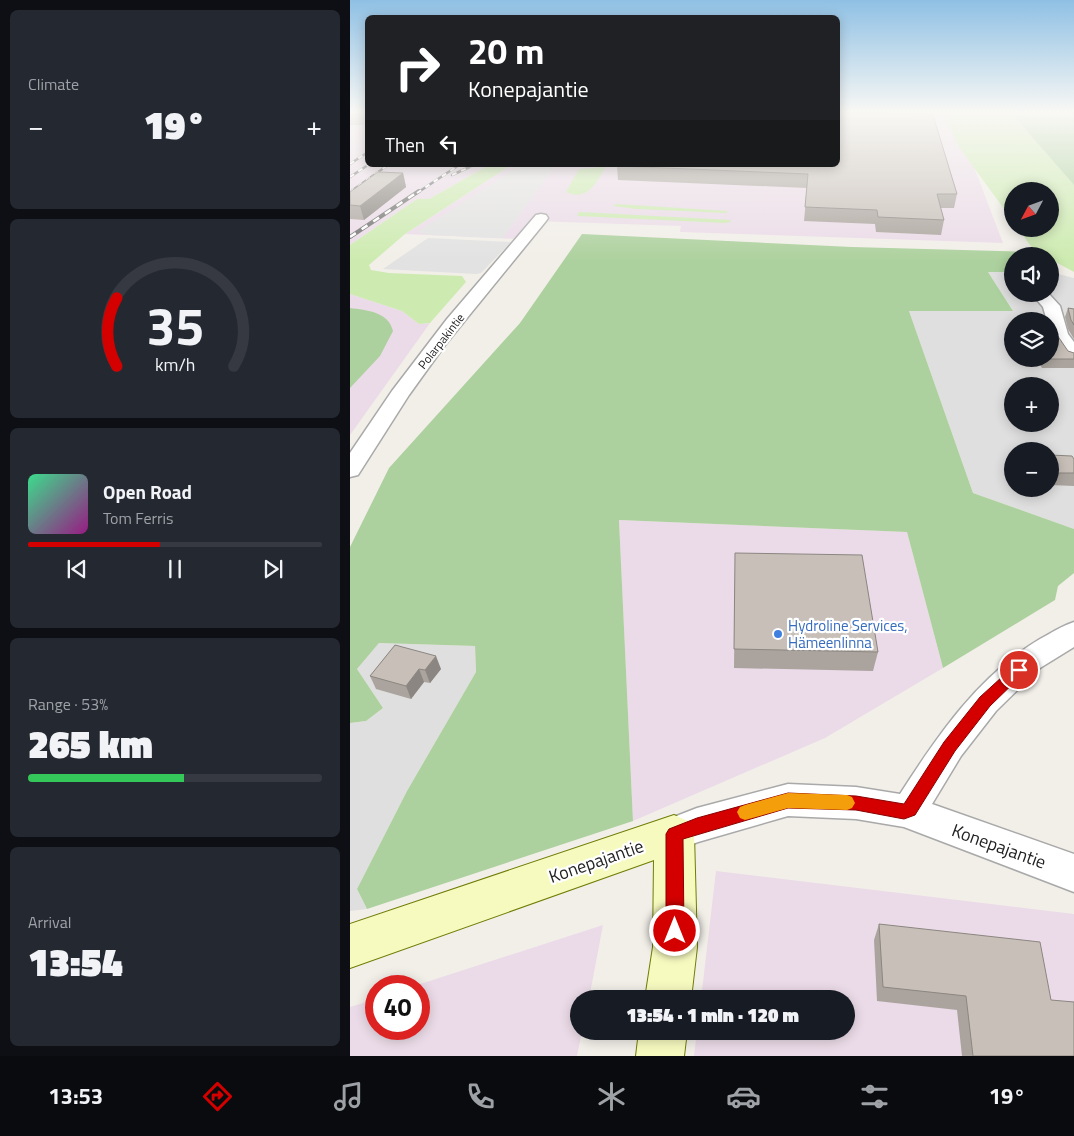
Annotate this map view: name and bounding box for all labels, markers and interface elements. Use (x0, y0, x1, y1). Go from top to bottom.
text: 20 m (468, 24, 544, 78)
icon: right (385, 35, 450, 100)
text: Climate (28, 72, 79, 96)
text: Konepajantie (468, 72, 589, 106)
text: 19° (144, 96, 206, 154)
text: − (28, 104, 44, 147)
text: + (306, 104, 322, 147)
text: Then (385, 130, 425, 159)
icon: left (435, 130, 463, 158)
north arrow (1004, 182, 1059, 238)
map controls (1004, 182, 1059, 497)
button: sound (1004, 247, 1059, 302)
text: 35 (146, 286, 204, 365)
street label: Polarpakintie (413, 309, 469, 373)
button: layers (1004, 312, 1059, 367)
text: km/h (155, 351, 195, 378)
button: + (1004, 377, 1059, 432)
button: − (1004, 442, 1059, 497)
text: Open Road (103, 477, 192, 506)
text: Tom Ferris (103, 506, 174, 530)
icon: previous (63, 555, 91, 583)
icon: pause (161, 555, 189, 583)
icon: next (259, 555, 287, 583)
place label: Hydroline Services, Hämeenlinna (788, 614, 908, 654)
marker: Hydroline Services, Hämeenlinna (772, 628, 784, 640)
pin (998, 649, 1040, 691)
icon: arrive (1005, 656, 1033, 684)
text: Range · 53% (28, 692, 108, 716)
text: 265 km (28, 715, 153, 773)
street label: Konepajantie (948, 816, 1050, 876)
street label: Konepajantie (545, 832, 647, 890)
position arrow (648, 904, 700, 956)
text: Arrival (28, 910, 71, 934)
text: 13:54 (28, 933, 123, 991)
speed limit sign: 40 (365, 975, 430, 1040)
text: 13:54 · 1 min · 120 m (626, 1000, 799, 1029)
text: 13:53 (48, 1079, 103, 1113)
icon: directions (200, 1079, 235, 1114)
icon: music (331, 1079, 366, 1114)
icon: phone (463, 1079, 498, 1114)
icon: climate (594, 1079, 629, 1114)
icon: car (726, 1079, 761, 1114)
icon: filters (857, 1079, 892, 1114)
text: 19° (989, 1079, 1026, 1113)

